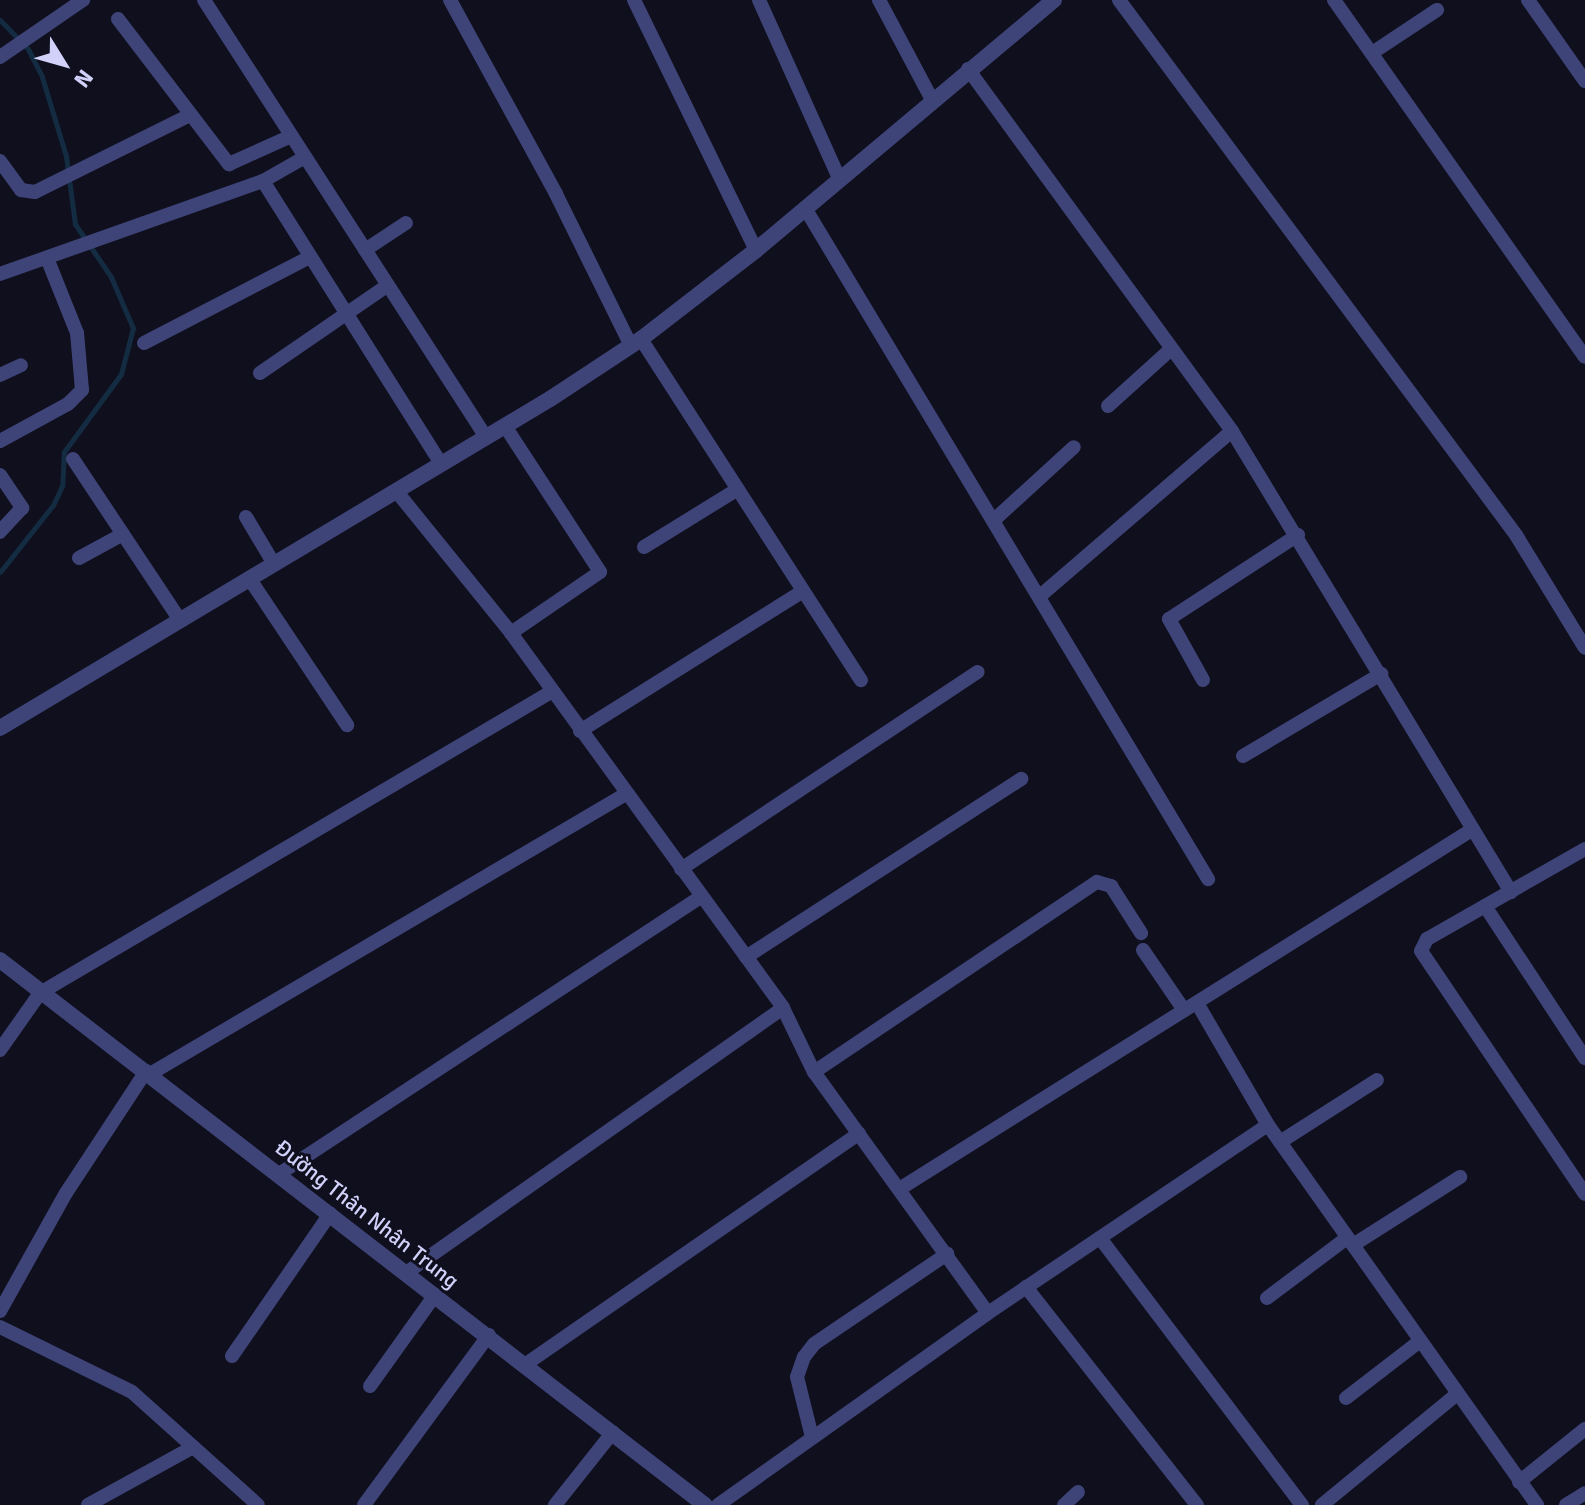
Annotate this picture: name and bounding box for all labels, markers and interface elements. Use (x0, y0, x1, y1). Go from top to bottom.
north arrow (24, 24, 104, 104)
text: N (68, 65, 99, 93)
street label: Đường Thân Nhân Trung (270, 1134, 464, 1294)

